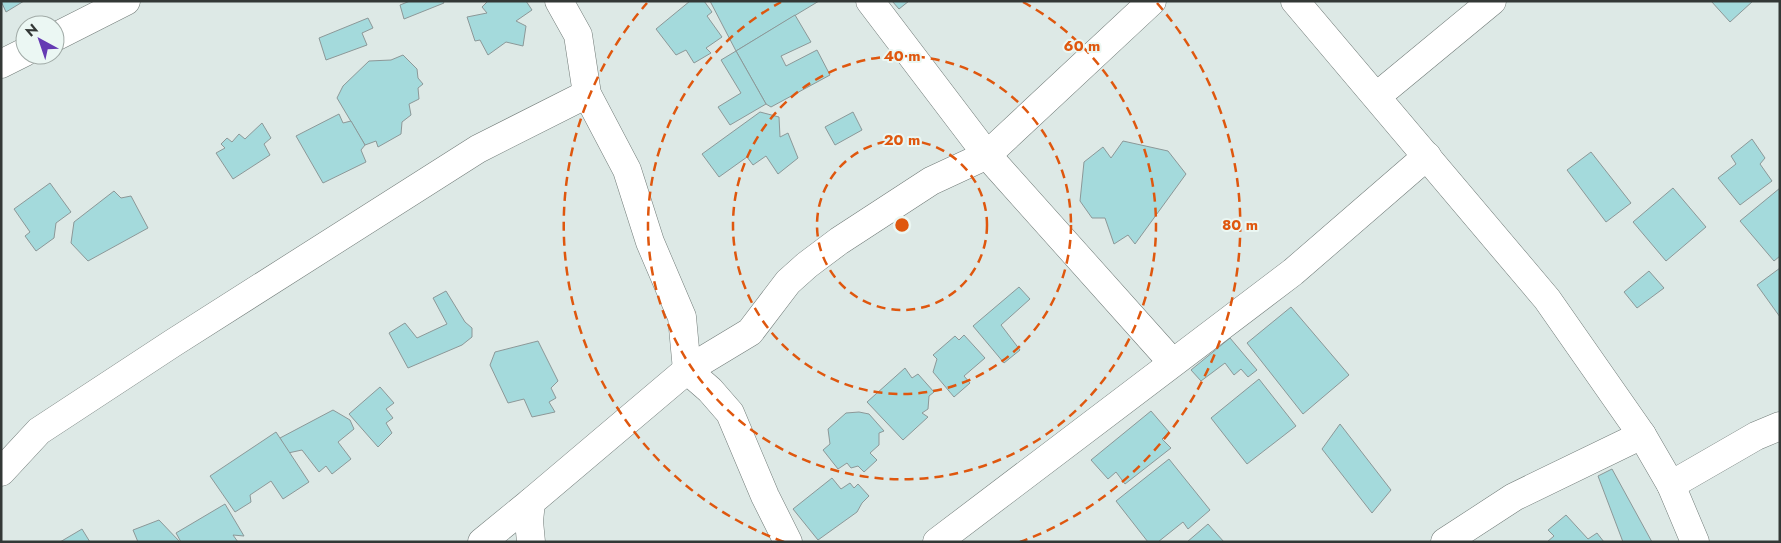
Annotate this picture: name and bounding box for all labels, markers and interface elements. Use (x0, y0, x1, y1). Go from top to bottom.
north arrow (15, 15, 65, 65)
text: N (21, 19, 42, 41)
text: 60 m (1064, 35, 1100, 57)
text: 40 m (883, 45, 921, 67)
text: 20 m (884, 129, 920, 151)
text: 80 m (1222, 214, 1258, 236)
centre of rings (893, 216, 911, 234)

